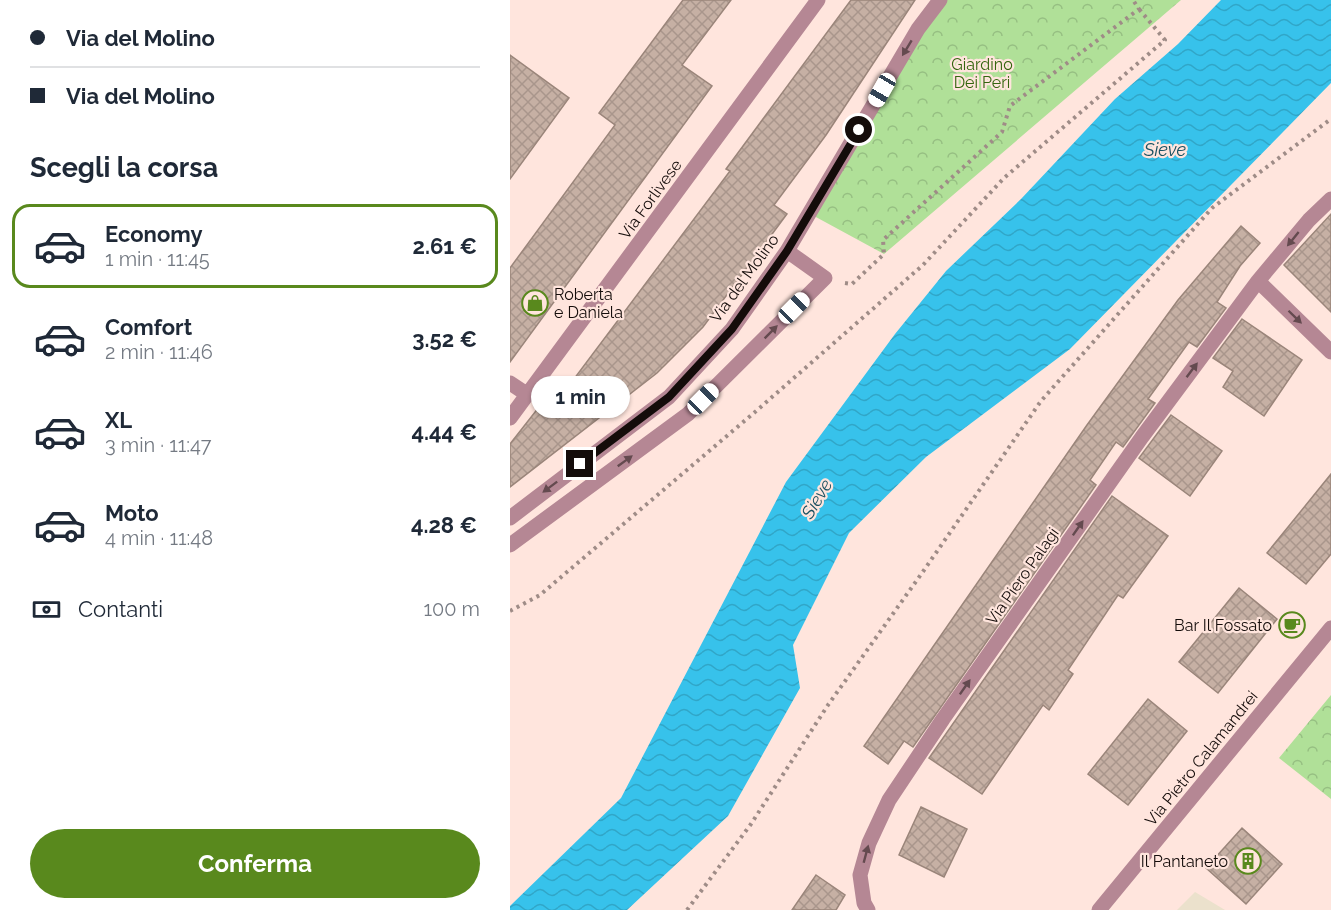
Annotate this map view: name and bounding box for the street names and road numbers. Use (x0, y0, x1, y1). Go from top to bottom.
street label: Via Forlivese (615, 156, 686, 243)
street label: Via del Molino (706, 230, 783, 326)
street label: Via Piero Palagi (982, 524, 1063, 628)
street label: Via Pietro Calamandrei (1141, 687, 1262, 830)

